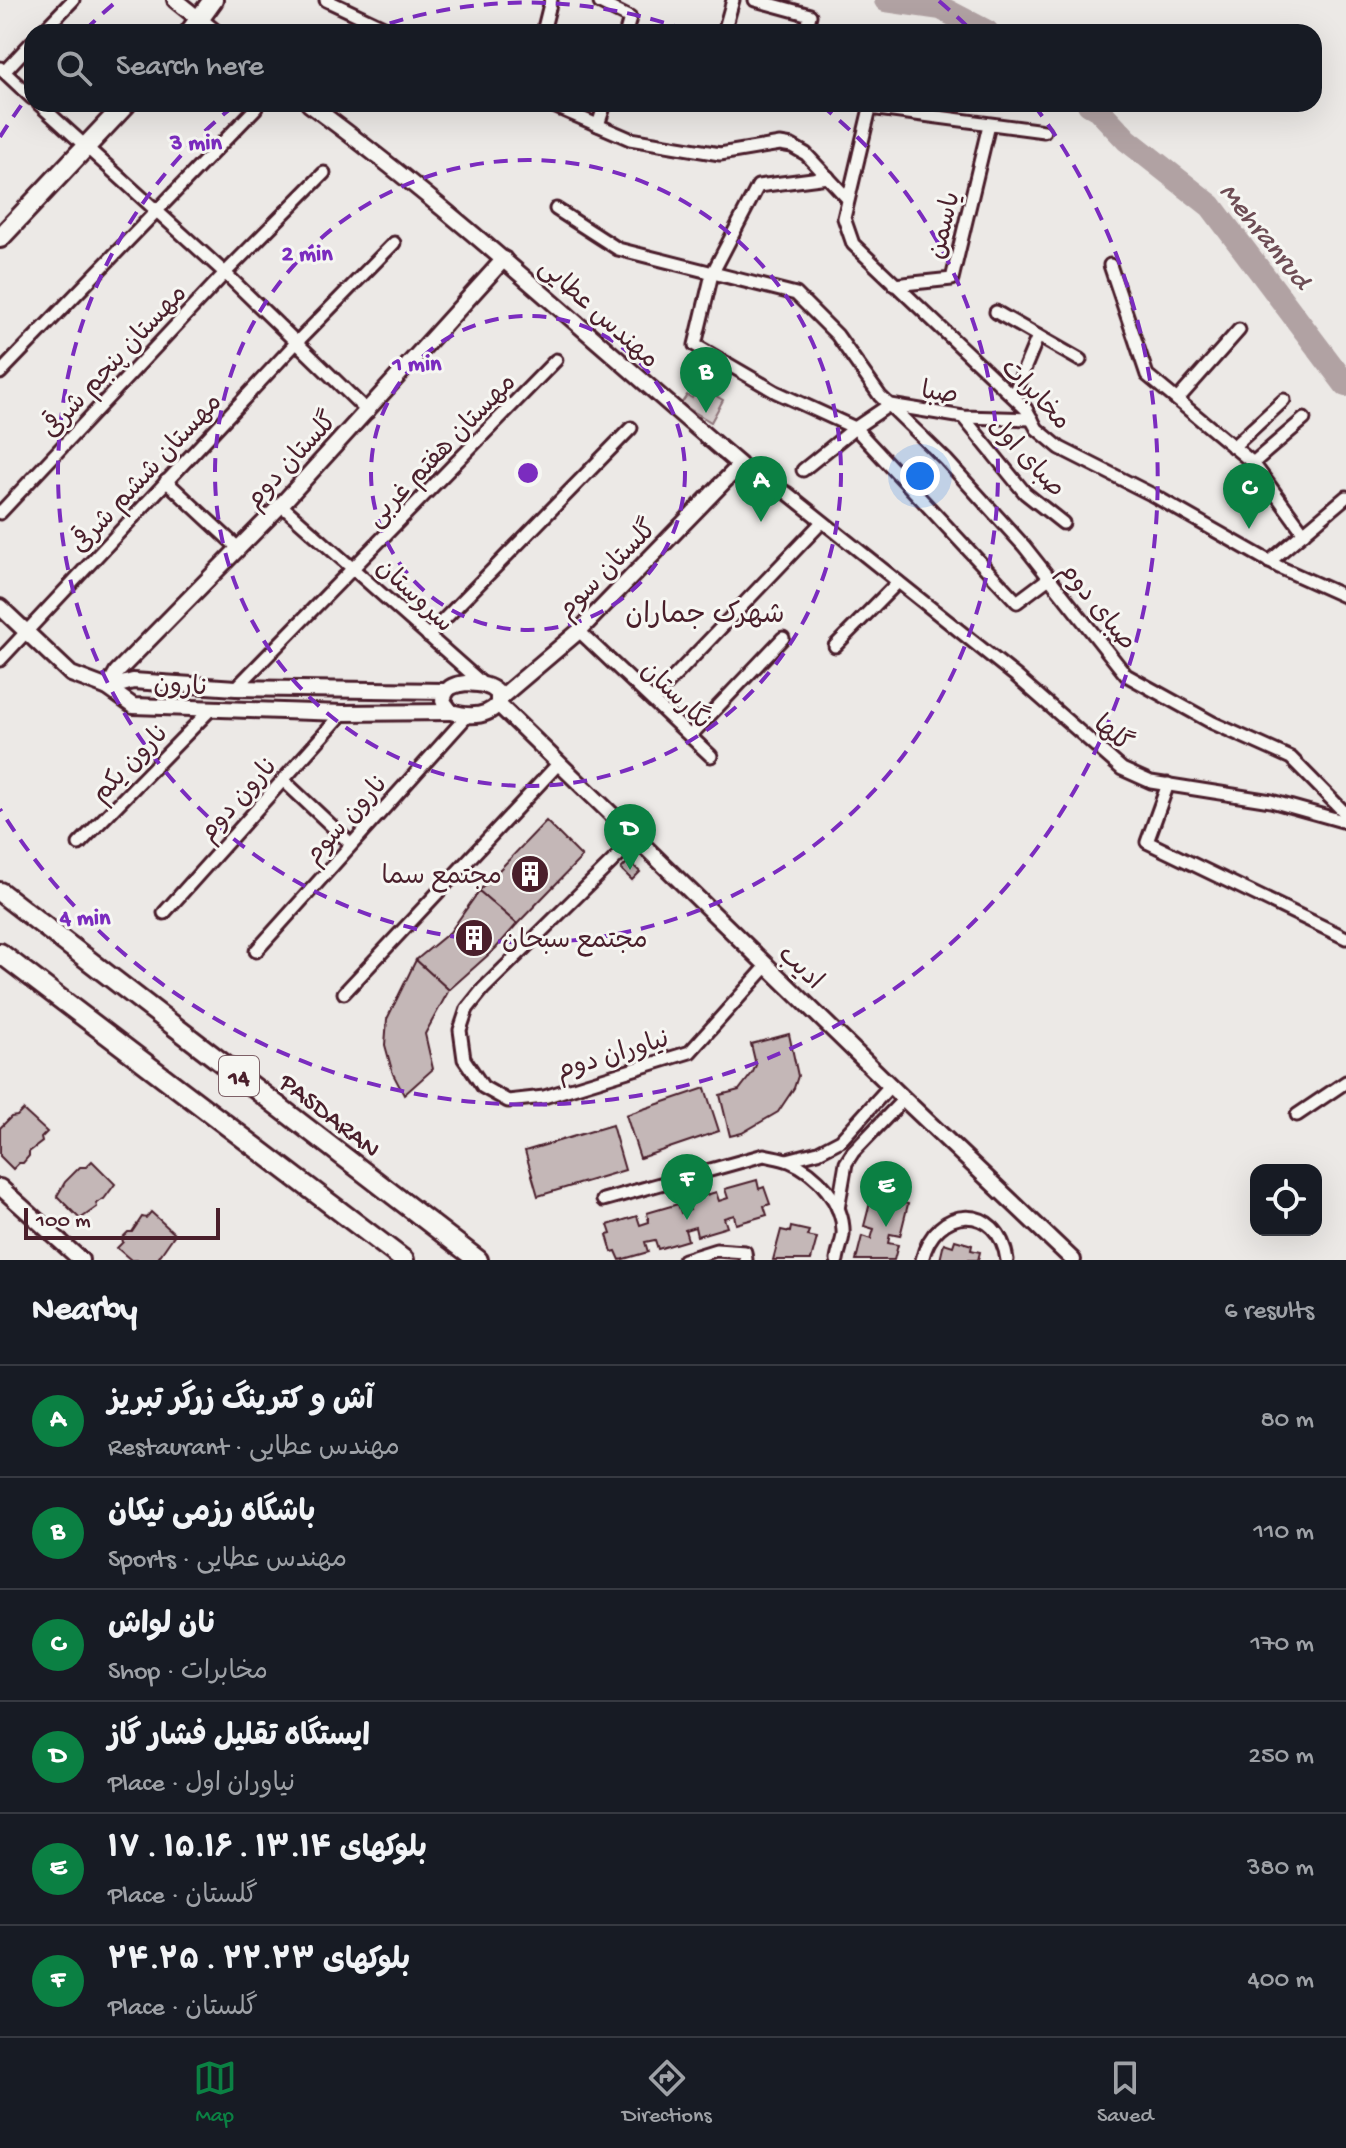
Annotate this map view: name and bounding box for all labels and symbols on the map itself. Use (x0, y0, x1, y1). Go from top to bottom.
text: 3 min (169, 130, 222, 159)
water label: Mehranrud (1211, 177, 1318, 299)
street label: یاسمن (923, 189, 970, 263)
text: 2 min (281, 241, 333, 270)
street label: مهندس عطایی (531, 253, 663, 377)
street label: مهستان پنجم شرقی (34, 276, 195, 446)
pin: B (680, 347, 732, 413)
text: 1 min (391, 351, 442, 380)
street label: مخابرات (992, 354, 1075, 438)
street label: مهستان هفتم غربی (362, 369, 525, 536)
street label: صبا (919, 378, 960, 413)
street label: مهستان ششم شرقی (62, 385, 230, 562)
street label: گلستان دوم (238, 404, 346, 517)
street label: صبای اول (980, 412, 1070, 506)
pin: A (735, 456, 787, 522)
your location (900, 456, 940, 496)
centre of rings (514, 459, 542, 487)
pin: C (1223, 463, 1275, 529)
street label: گلستان سوم (550, 512, 665, 627)
street label: سروستان (368, 554, 458, 641)
street label: صبای دوم (1050, 557, 1141, 658)
district label: شهرک جماران (625, 600, 785, 633)
street label: نگارستان (632, 654, 718, 738)
street label: نارون (153, 672, 209, 705)
street label: گلها (1085, 707, 1139, 761)
street label: نارون یکم (87, 719, 177, 811)
street label: نارون دوم (194, 752, 286, 850)
street label: نارون سوم (300, 770, 397, 872)
pin: D (604, 804, 656, 870)
building icon: مجتمع سما (509, 853, 551, 895)
place label: مجتمع سما (382, 863, 502, 894)
text: 4 min (59, 905, 111, 934)
building icon: مجتمع سبحان (453, 917, 495, 959)
place label: مجتمع سبحان (502, 927, 648, 958)
street label: ادیب (770, 940, 828, 998)
street label: نیاوران دوم (553, 1025, 673, 1089)
road number: 14 (219, 1056, 259, 1096)
street label: PASDARAN (271, 1068, 385, 1167)
pin: F (661, 1154, 713, 1220)
pin: E (860, 1161, 912, 1227)
scale bar (24, 1204, 220, 1240)

